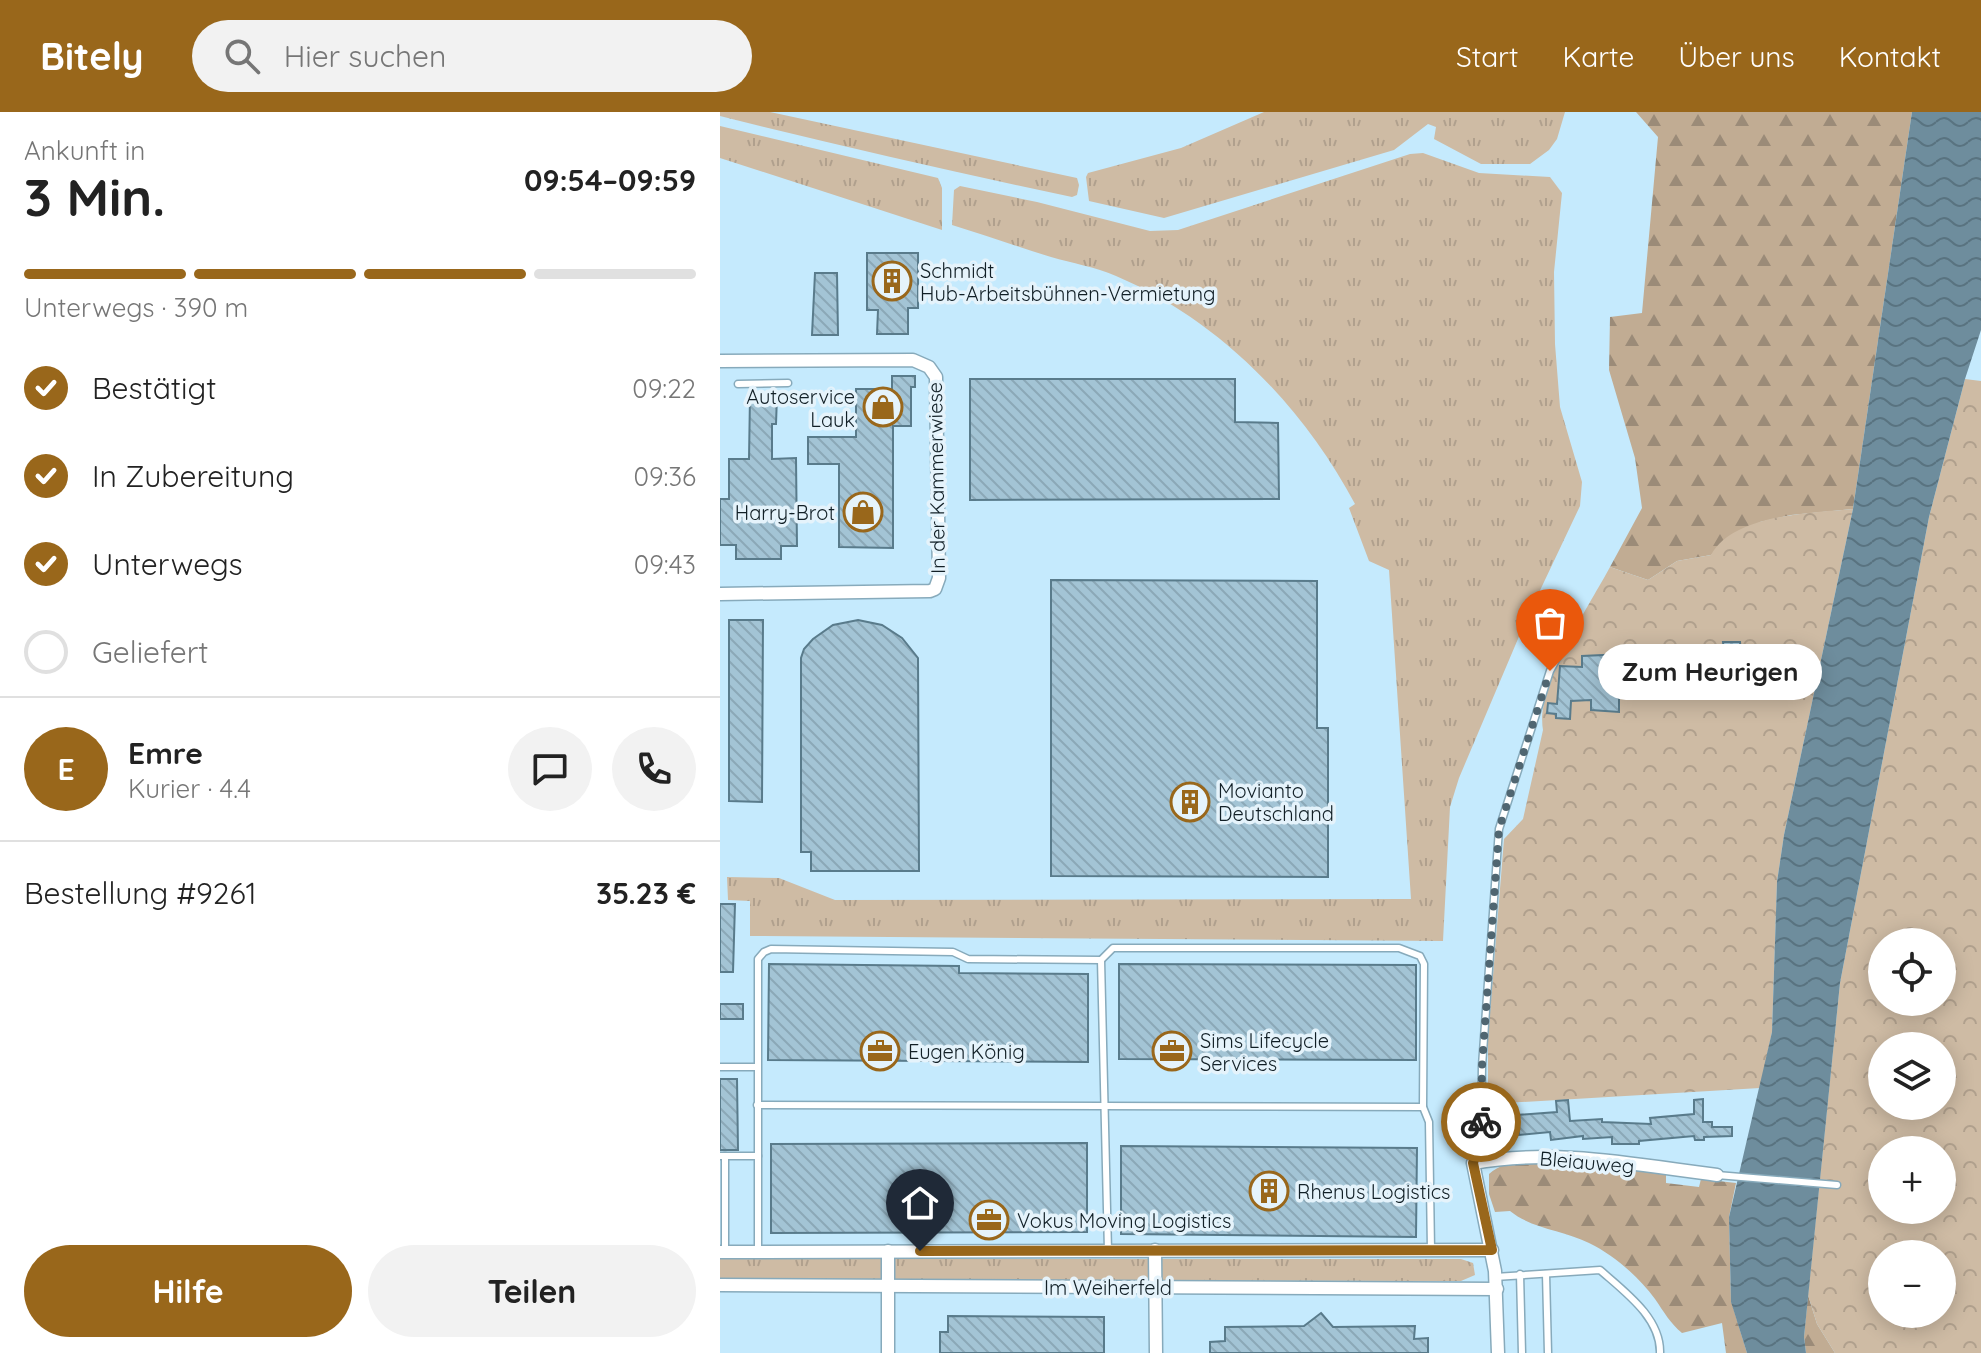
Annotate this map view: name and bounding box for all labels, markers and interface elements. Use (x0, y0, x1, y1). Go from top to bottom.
search box (192, 20, 752, 92)
text: Bitely (40, 32, 144, 80)
icon: search (220, 34, 264, 78)
text: Hier suchen (284, 37, 446, 75)
text: Start (1456, 39, 1518, 74)
text: Karte (1562, 39, 1634, 74)
text: Über uns (1678, 39, 1795, 74)
text: Kontakt (1839, 39, 1941, 74)
text: Ankunft in (24, 134, 145, 167)
text: 09:54–09:59 (524, 161, 696, 199)
text: 3 Min. (24, 164, 165, 229)
place label: Schmidt Hub-Arbeitsbühnen-Vermietung (920, 258, 1216, 306)
building icon: Schmidt Hub-Arbeitsbühnen-Vermietung (871, 260, 913, 302)
text: Unterwegs · 390 m (24, 291, 248, 324)
icon: check (24, 366, 68, 410)
text: Bestätigt (92, 369, 216, 407)
text: 09:22 (632, 372, 696, 405)
street label: In der Kammerwiese (922, 382, 950, 574)
place label: Autoservice Lauk (746, 384, 855, 432)
shop icon: Autoservice Lauk (862, 386, 904, 428)
icon: check (24, 454, 68, 498)
text: In Zubereitung (92, 457, 294, 495)
text: 09:36 (634, 460, 696, 493)
shop icon: Harry-Brot (842, 491, 884, 533)
place label: Harry-Brot (735, 500, 835, 525)
icon: check (24, 542, 68, 586)
text: Unterwegs (92, 545, 243, 583)
text: 09:43 (634, 548, 696, 581)
pin (1516, 589, 1584, 671)
icon: bag (1528, 601, 1572, 645)
text: Geliefert (92, 633, 208, 671)
callout: Zum Heurigen (1598, 643, 1822, 699)
text: Zum Heurigen (1622, 655, 1798, 688)
button: chat (508, 727, 592, 811)
button: phone (612, 727, 696, 811)
text: Emre (128, 734, 203, 772)
text: E (57, 750, 75, 788)
text: Kurier · 4.4 (128, 772, 251, 805)
place label: Movianto Deutschland (1218, 778, 1334, 826)
building icon: Movianto Deutschland (1169, 781, 1211, 823)
text: Bestellung #9261 (24, 874, 257, 912)
text: 35.23 € (596, 874, 696, 912)
map controls (1868, 928, 1956, 1328)
button: locate (1868, 928, 1956, 1016)
place label: Sims Lifecycle Services (1200, 1028, 1329, 1076)
office icon: Eugen König (859, 1030, 901, 1072)
office icon: Sims Lifecycle Services (1151, 1030, 1193, 1072)
button: layers (1868, 1032, 1956, 1120)
place label: Eugen König (908, 1039, 1025, 1064)
courier (1441, 1082, 1521, 1162)
icon: bike (1459, 1100, 1503, 1144)
button: + (1868, 1136, 1956, 1224)
street label: Bleiauweg (1539, 1145, 1635, 1179)
pin (886, 1169, 954, 1251)
building icon: Rhenus Logistics (1248, 1170, 1290, 1212)
place label: Rhenus Logistics (1297, 1179, 1451, 1204)
icon: home (898, 1181, 942, 1225)
office icon: Vokus Moving Logistics (968, 1199, 1010, 1241)
place label: Vokus Moving Logistics (1017, 1208, 1231, 1233)
button: − (1868, 1240, 1956, 1328)
button: Hilfe (24, 1245, 352, 1337)
button: Teilen (368, 1245, 696, 1337)
street label: Im Weiherfeld (1044, 1275, 1172, 1300)

